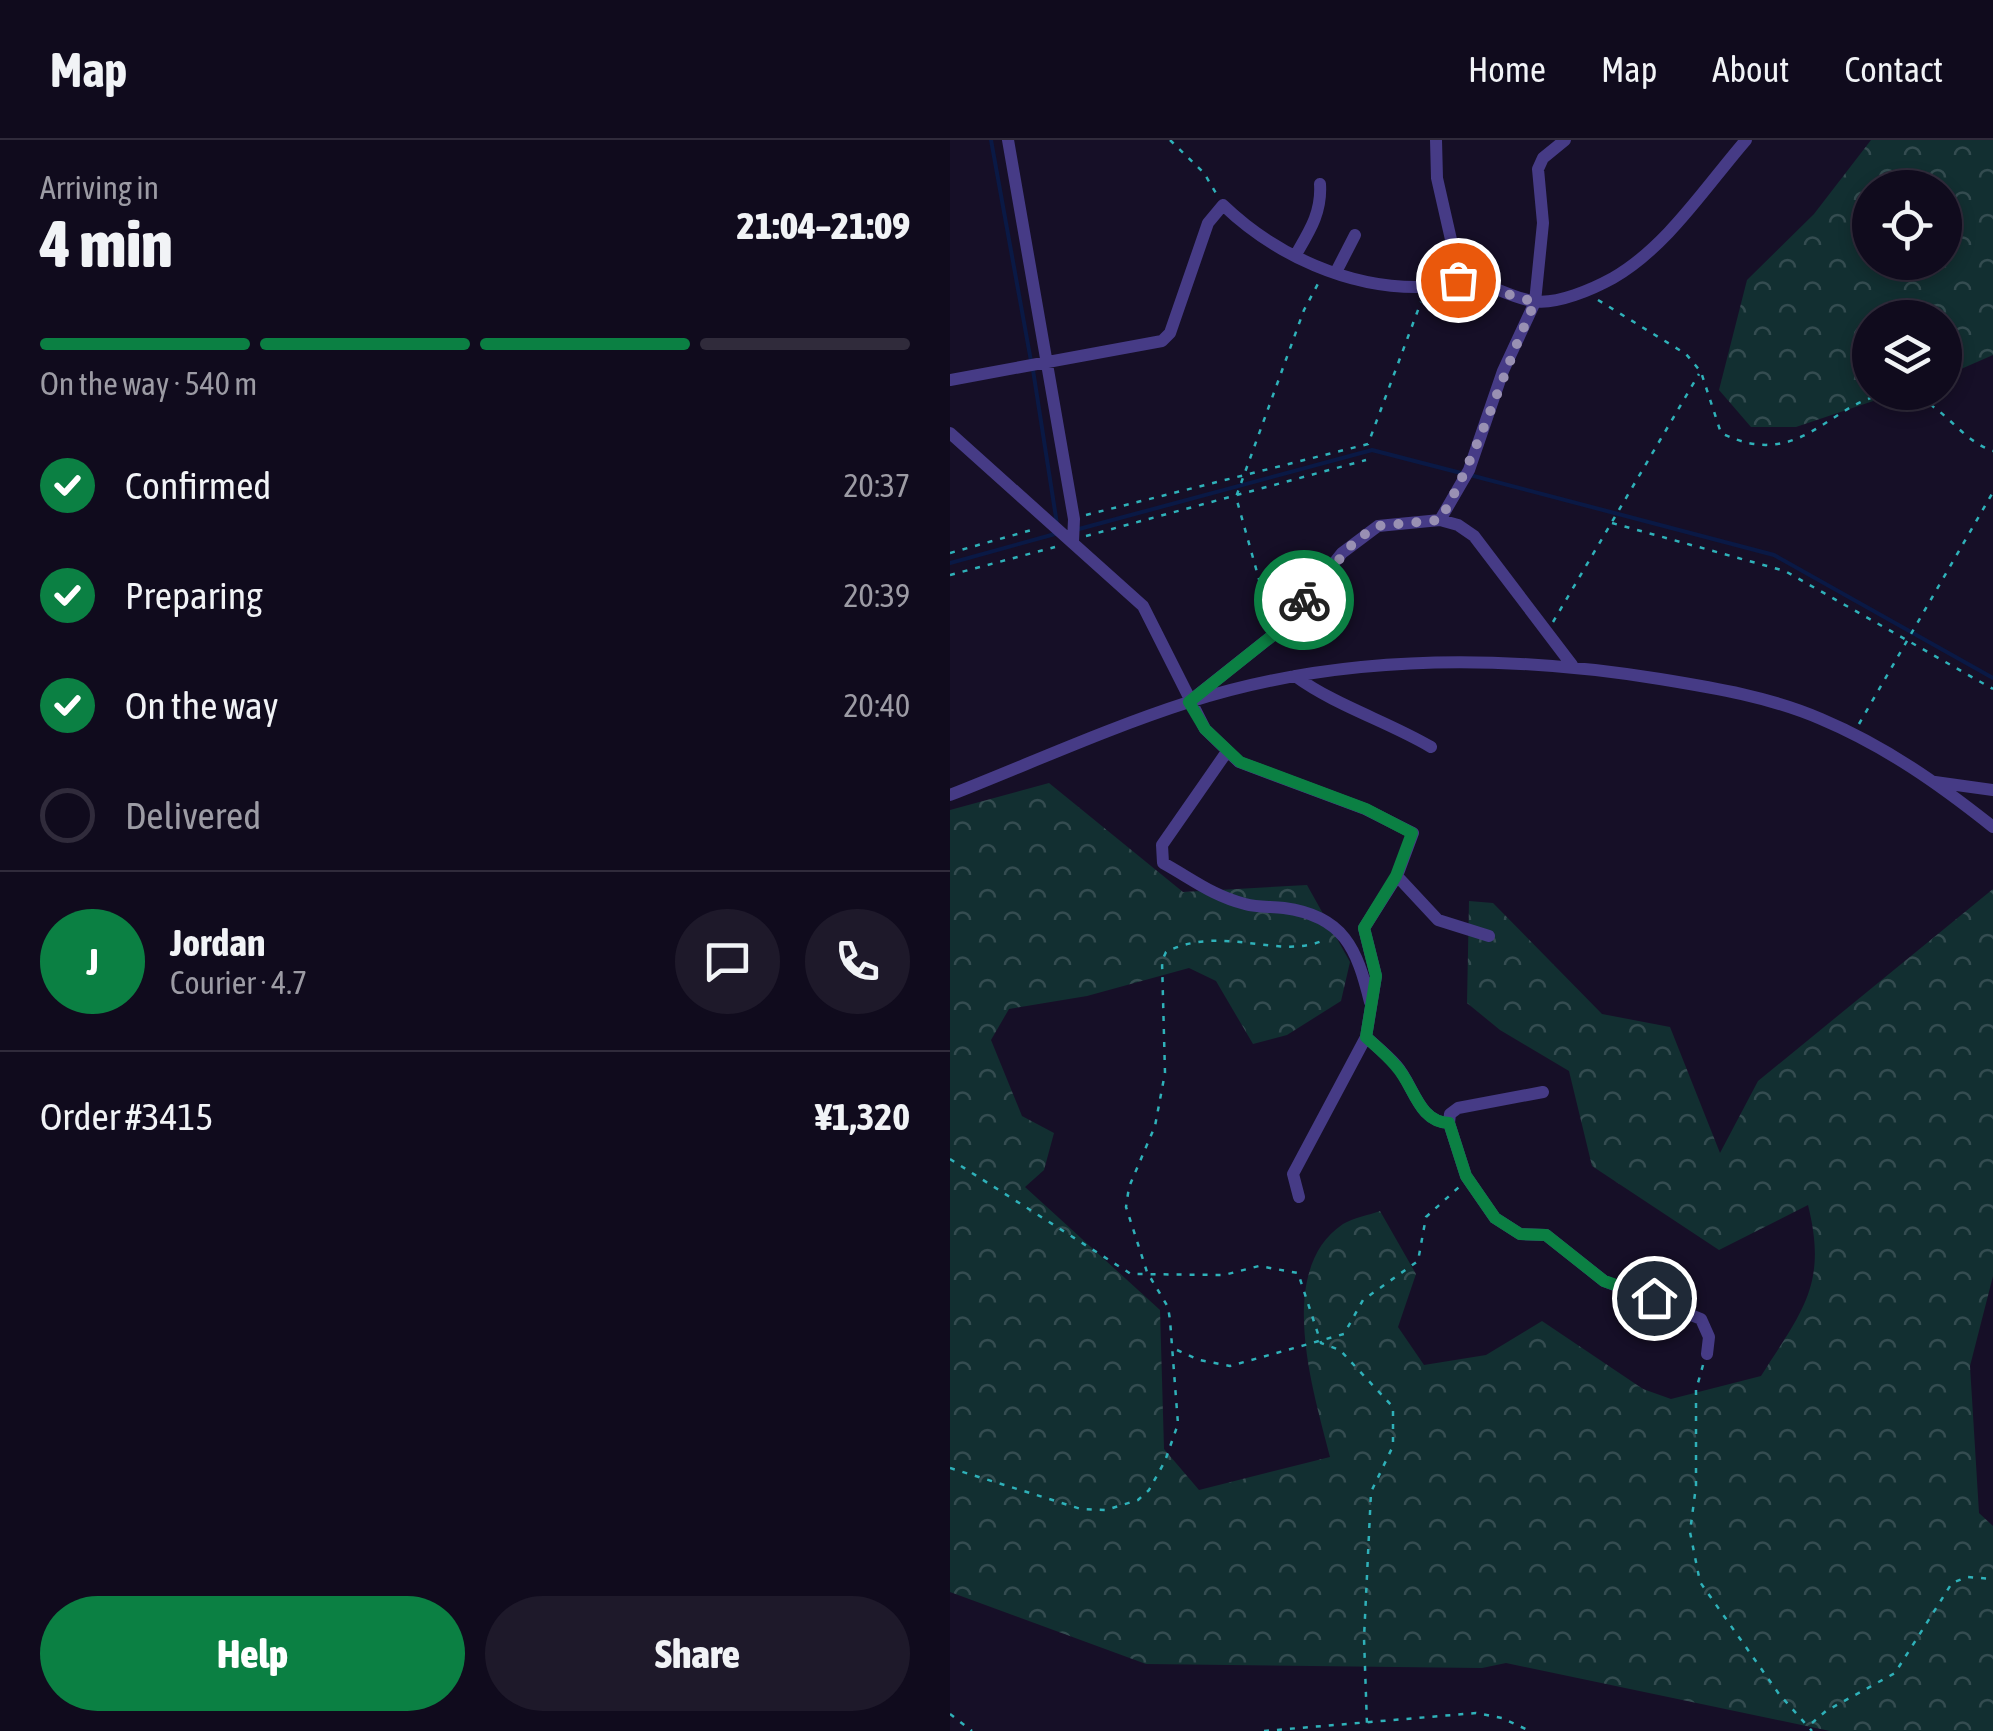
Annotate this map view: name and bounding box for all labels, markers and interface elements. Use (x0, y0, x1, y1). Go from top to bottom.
text: Map (50, 42, 127, 97)
text: Home (1468, 49, 1546, 89)
text: Map (1601, 49, 1657, 89)
text: About (1712, 49, 1789, 89)
text: Contact (1844, 49, 1943, 89)
text: Arriving in (40, 169, 159, 206)
map controls (1852, 170, 1962, 410)
button: locate (1852, 170, 1962, 280)
text: 21:04–21:09 (737, 204, 910, 247)
text: 4 min (40, 206, 173, 281)
pin (1416, 238, 1501, 323)
icon: bag (1431, 253, 1486, 308)
button: layers (1852, 300, 1962, 410)
text: On the way · 540 m (40, 365, 257, 402)
icon: check (40, 458, 95, 513)
text: Confirmed (125, 464, 271, 507)
text: 20:37 (844, 467, 910, 504)
courier (1254, 550, 1354, 650)
icon: check (40, 568, 95, 623)
icon: bike (1277, 573, 1332, 628)
text: Preparing (125, 574, 263, 617)
text: 20:39 (844, 577, 910, 614)
icon: check (40, 678, 95, 733)
text: On the way (125, 684, 278, 727)
text: 20:40 (844, 687, 910, 724)
text: Delivered (125, 794, 261, 837)
button: chat (675, 909, 780, 1014)
button: phone (805, 909, 910, 1014)
text: Jordan (170, 921, 265, 964)
text: J (86, 940, 99, 983)
text: Courier · 4.7 (170, 964, 307, 1001)
text: Order #3415 (40, 1095, 213, 1138)
text: ¥1,320 (815, 1095, 910, 1138)
pin (1612, 1256, 1697, 1341)
icon: home (1627, 1271, 1682, 1326)
button: Help (40, 1596, 465, 1711)
button: Share (485, 1596, 910, 1711)

